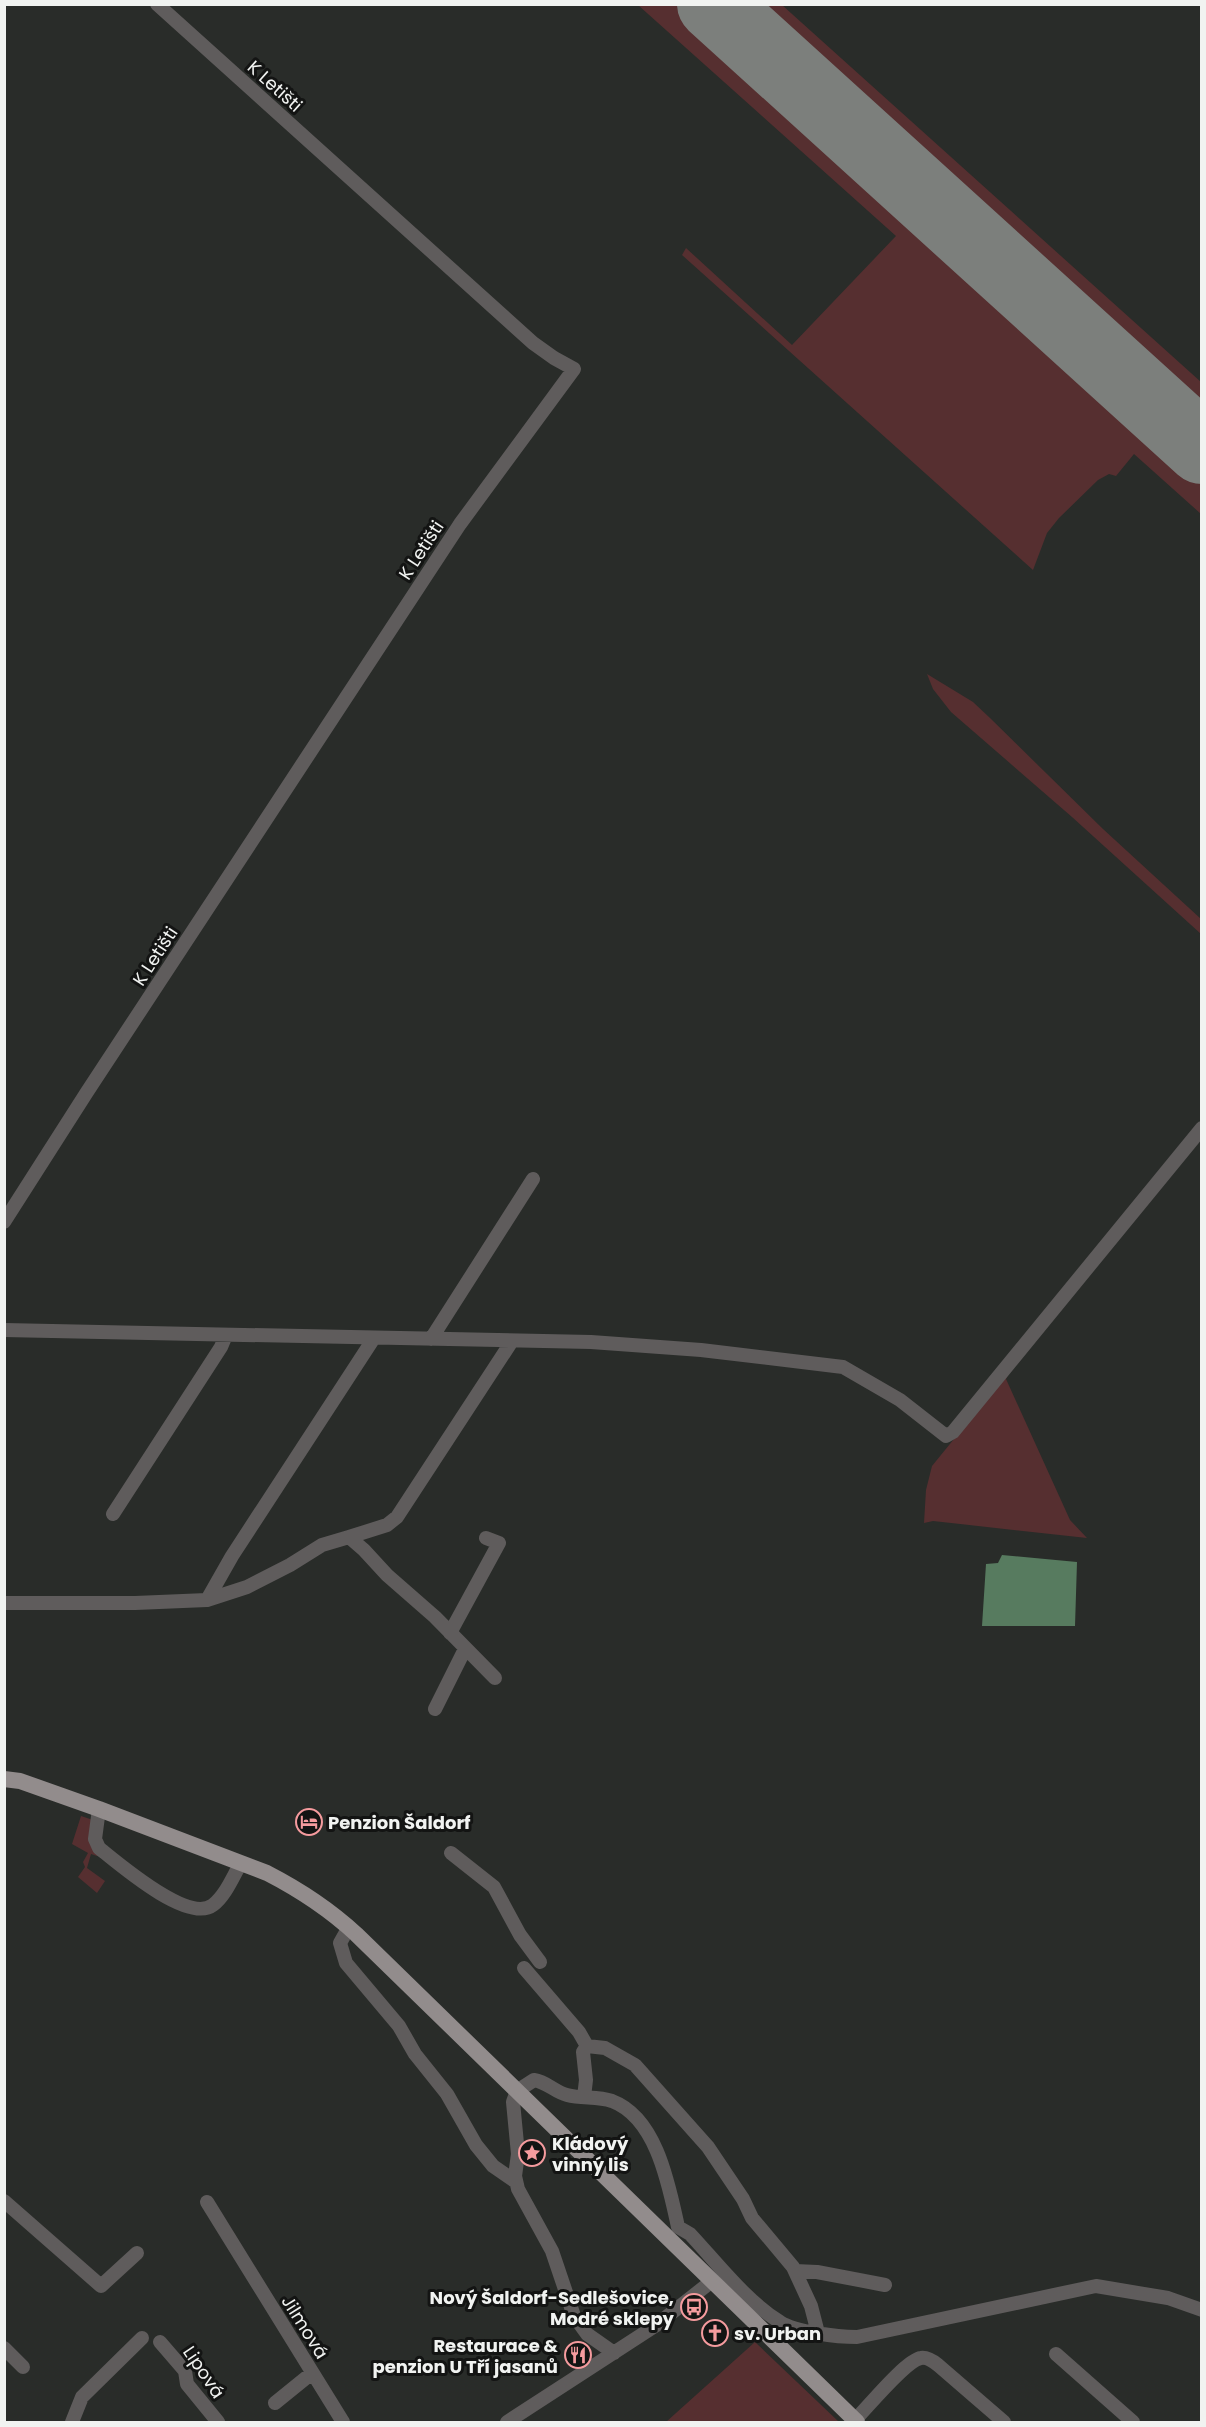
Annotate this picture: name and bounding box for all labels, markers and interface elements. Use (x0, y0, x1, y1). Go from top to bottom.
street label: K Letišti (242, 55, 308, 117)
street label: K Letišti (393, 516, 449, 584)
street label: K Letišti (127, 922, 183, 990)
hotel icon: Penzion Šaldorf (294, 1807, 324, 1837)
place label: Penzion Šaldorf (328, 1810, 471, 1835)
place label: Kládový vinný lis (552, 2131, 629, 2177)
place icon: Kládový vinný lis (517, 2138, 547, 2168)
place label: Nový Šaldorf-Sedlešovice, Modré sklepy (430, 2285, 675, 2331)
street label: Jilmová (276, 2290, 334, 2364)
bus stop icon: Nový Šaldorf-Sedlešovice, Modré sklepy (679, 2292, 709, 2322)
church icon: sv. Urban (700, 2318, 730, 2348)
place label: sv. Urban (734, 2321, 821, 2346)
place label: Restaurace & penzion U Tří jasanů (372, 2333, 559, 2379)
restaurant icon: Restaurace & penzion U Tří jasanů (563, 2340, 593, 2370)
street label: Lipová (177, 2341, 231, 2403)

